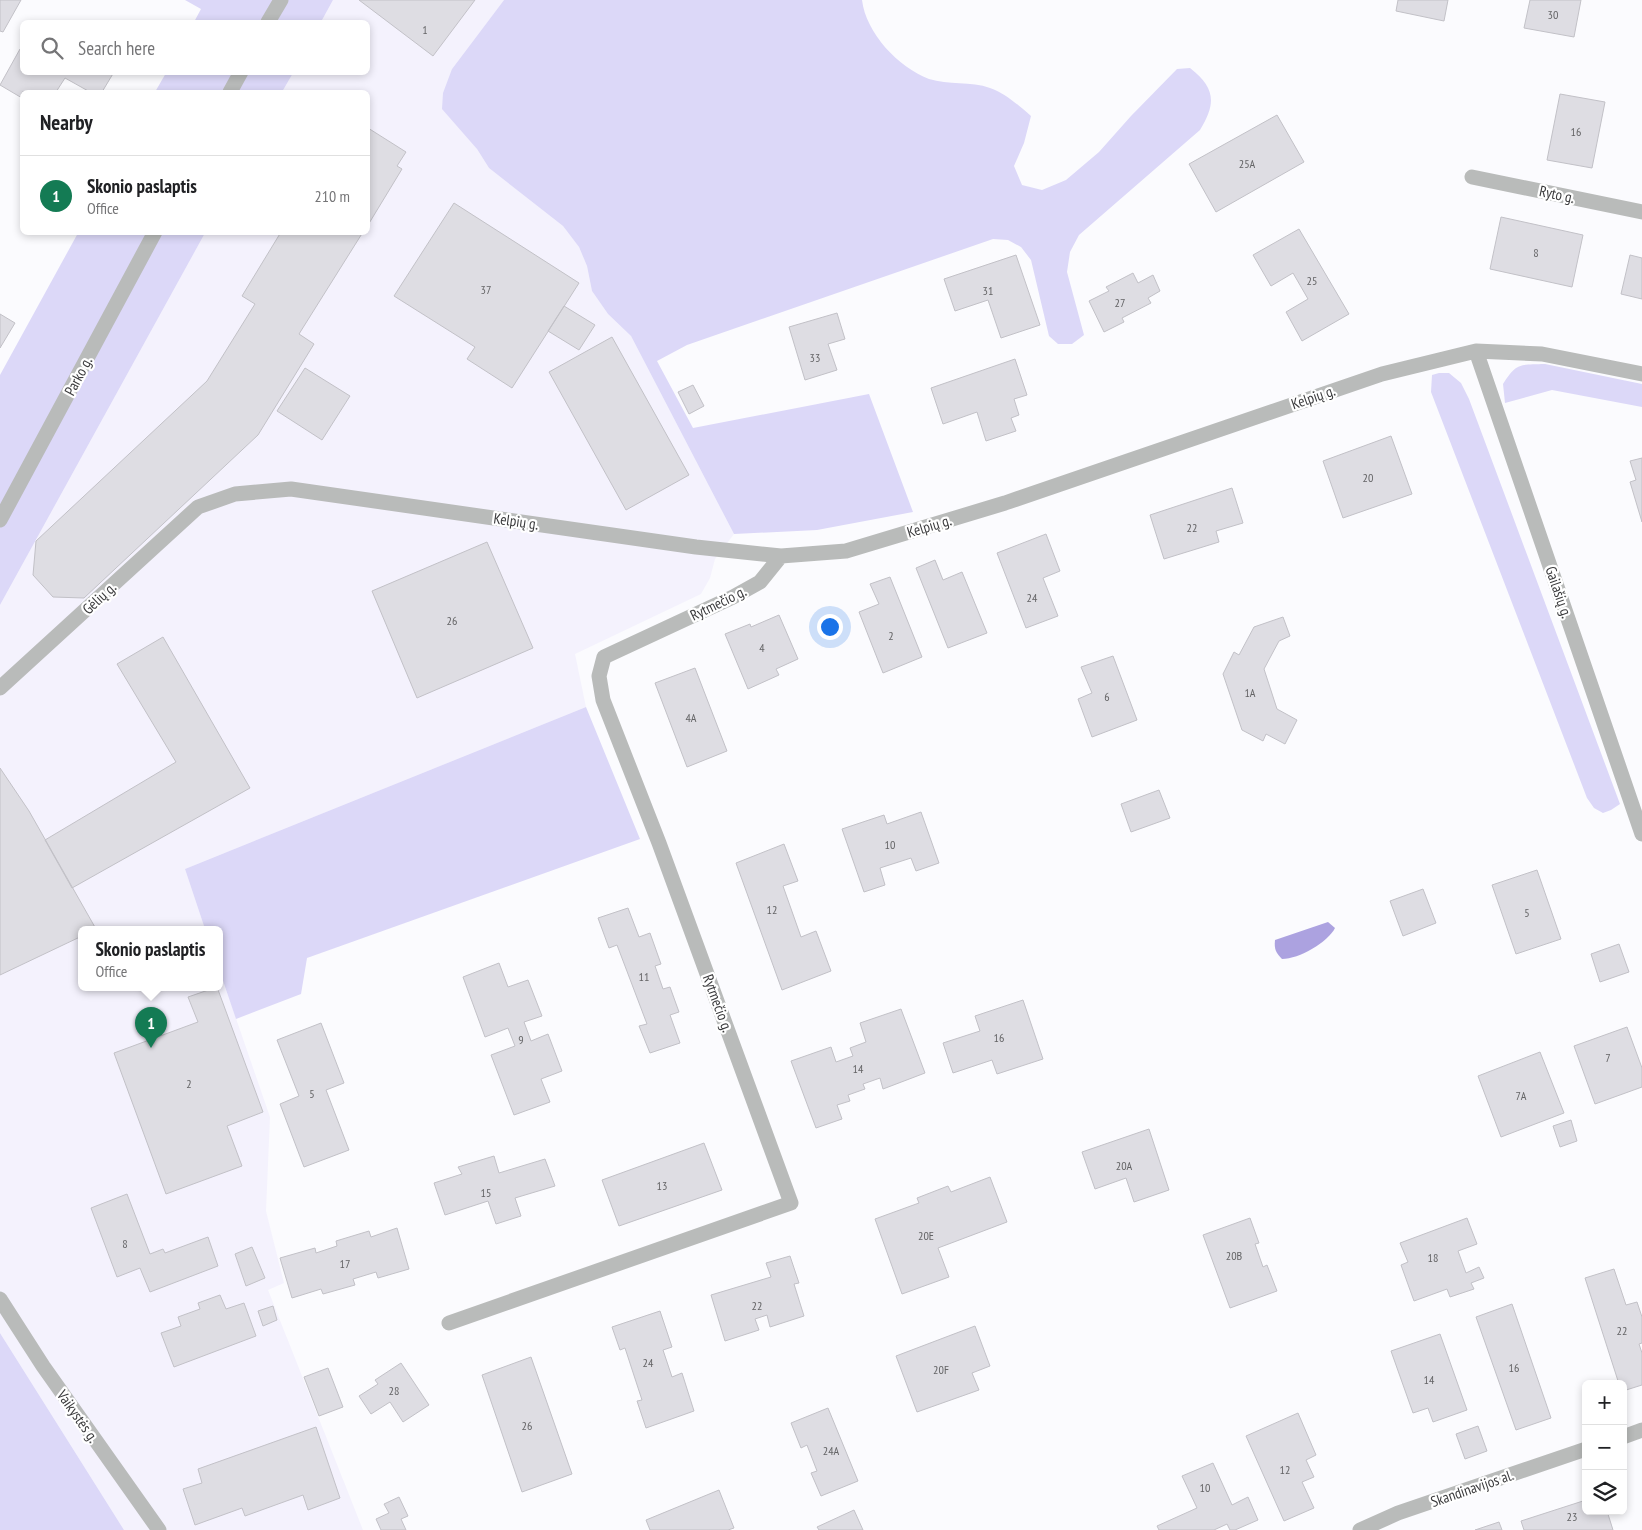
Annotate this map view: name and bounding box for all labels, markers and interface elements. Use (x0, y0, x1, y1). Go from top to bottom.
house number: 30 (1548, 7, 1558, 22)
search box (20, 20, 370, 75)
house number: 1 (422, 22, 428, 37)
icon: search (38, 34, 66, 62)
text: Search here (78, 36, 155, 60)
text: Nearby (40, 109, 93, 136)
house number: 16 (1571, 124, 1581, 139)
house number: 25A (1239, 156, 1256, 171)
text: Skonio paslaptis (87, 174, 197, 198)
street label: Ryto g. (1538, 181, 1577, 207)
text: 1 (52, 186, 60, 206)
text: 210 m (315, 186, 350, 206)
text: Office (87, 198, 119, 218)
house number: 8 (1533, 245, 1539, 260)
house number: 25 (1307, 273, 1317, 288)
house number: 37 (481, 282, 491, 297)
house number: 31 (983, 283, 993, 298)
house number: 27 (1115, 295, 1125, 310)
house number: 33 (810, 350, 820, 365)
street label: Parko g. (60, 353, 96, 399)
street label: Kelpių g. (1289, 381, 1338, 413)
house number: 20 (1363, 470, 1373, 485)
street label: Kelpių g. (492, 508, 540, 534)
street label: Kelpių g. (905, 510, 954, 542)
house number: 22 (1187, 520, 1197, 535)
street label: Gailašių g. (1541, 564, 1577, 621)
street label: Gėlių g. (78, 577, 120, 618)
street label: Rytmečio g. (687, 581, 749, 625)
house number: 24 (1027, 590, 1038, 605)
house number: 26 (447, 613, 457, 628)
your location (817, 614, 843, 640)
house number: 2 (888, 628, 894, 643)
house number: 4 (759, 640, 765, 655)
house number: 1A (1244, 685, 1256, 700)
house number: 6 (1104, 689, 1110, 704)
house number: 4A (685, 710, 697, 725)
house number: 10 (885, 837, 895, 852)
house number: 12 (767, 902, 777, 917)
house number: 5 (1524, 905, 1530, 920)
popup (78, 926, 223, 991)
text: Skonio paslaptis (96, 937, 206, 961)
text: Office (96, 961, 127, 981)
house number: 11 (639, 969, 649, 984)
street label: Rytmečio g. (699, 972, 737, 1035)
pin: 1 (135, 1007, 167, 1048)
house number: 16 (994, 1030, 1004, 1045)
house number: 9 (518, 1032, 524, 1047)
house number: 7 (1605, 1050, 1611, 1065)
house number: 14 (853, 1061, 864, 1076)
house number: 2 (186, 1076, 192, 1091)
house number: 5 (309, 1086, 315, 1101)
house number: 7A (1516, 1088, 1527, 1103)
house number: 20A (1116, 1158, 1133, 1173)
house number: 13 (657, 1178, 667, 1193)
house number: 15 (481, 1185, 491, 1200)
house number: 20E (918, 1228, 934, 1243)
house number: 8 (122, 1236, 128, 1251)
house number: 20B (1226, 1248, 1243, 1263)
house number: 18 (1428, 1250, 1438, 1265)
house number: 17 (340, 1256, 350, 1271)
house number: 22 (752, 1298, 762, 1313)
house number: 22 (1617, 1323, 1627, 1338)
house number: 24 (643, 1355, 654, 1370)
house number: 16 (1509, 1360, 1519, 1375)
house number: 20F (933, 1362, 949, 1377)
house number: 14 (1424, 1372, 1435, 1387)
map controls (1582, 1380, 1627, 1515)
button: + (1582, 1380, 1627, 1425)
house number: 28 (389, 1383, 399, 1398)
street label: Vaikystės g. (53, 1385, 103, 1446)
house number: 26 (522, 1418, 532, 1433)
button: − (1582, 1425, 1627, 1470)
house number: 24A (823, 1443, 840, 1458)
house number: 12 (1280, 1462, 1290, 1477)
street label: Skandinavijos al. (1428, 1465, 1516, 1511)
button: layers (1582, 1470, 1627, 1515)
house number: 10 (1200, 1480, 1210, 1495)
house number: 23 (1567, 1509, 1577, 1524)

